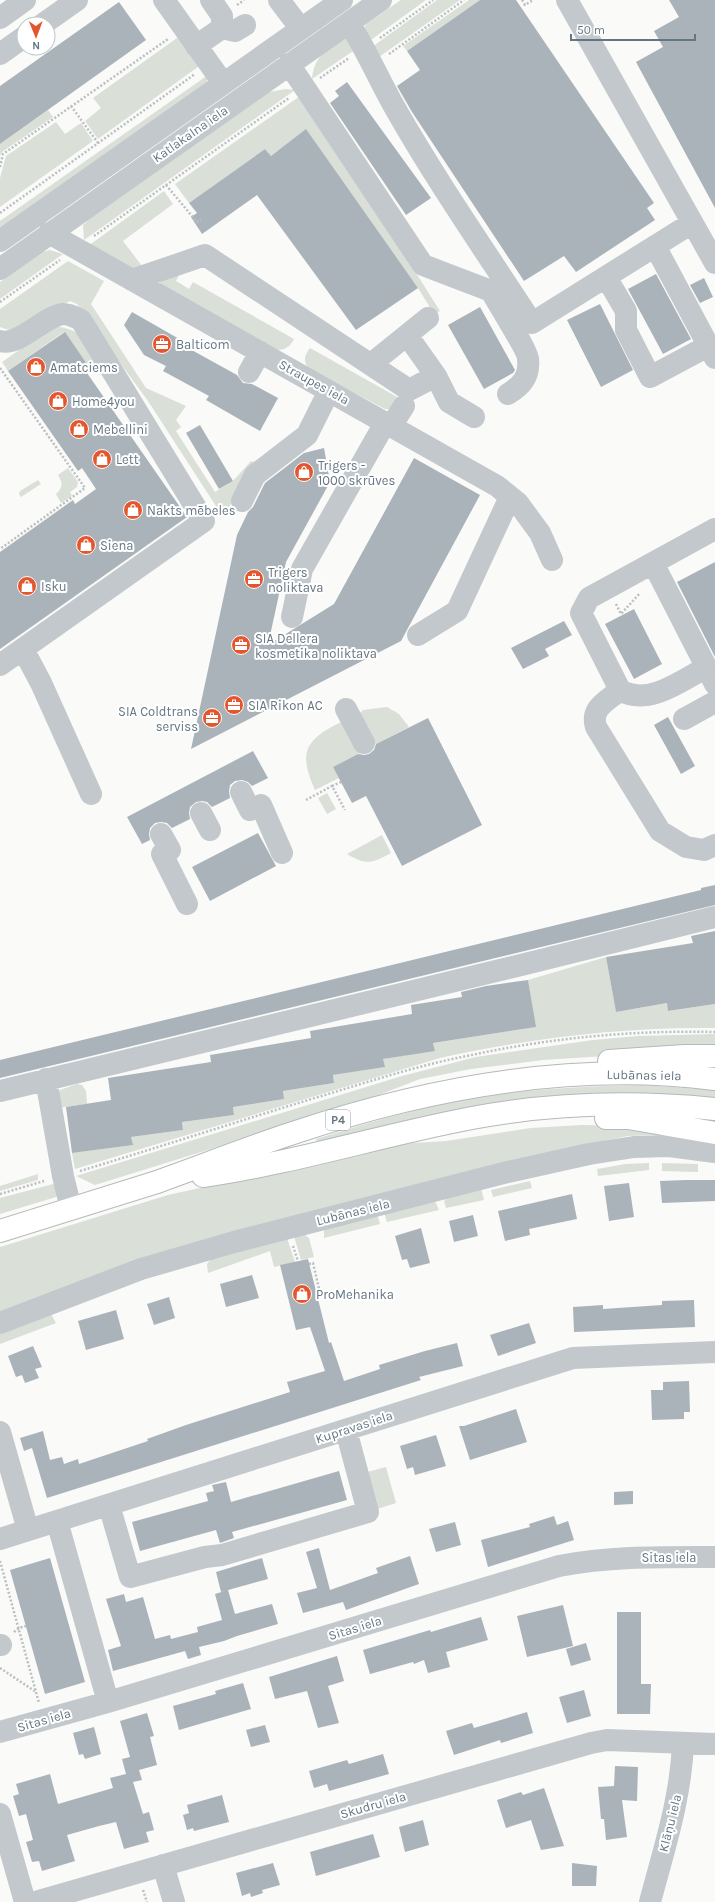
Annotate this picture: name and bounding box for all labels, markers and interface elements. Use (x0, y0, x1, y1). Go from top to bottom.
north arrow (16, 16, 56, 56)
scale bar (571, 16, 695, 42)
text: 50 m (577, 23, 605, 37)
text: N (32, 39, 40, 52)
street label: Katlakalna iela (150, 103, 230, 165)
office icon: Balticom (151, 333, 173, 355)
place label: Balticom (176, 337, 230, 352)
shop icon: Amatciems (25, 356, 47, 378)
street label: Straupes iela (276, 357, 352, 407)
place label: Amatciems (50, 360, 118, 375)
shop icon: Home4you (47, 390, 69, 412)
place label: Home4you (72, 394, 135, 409)
shop icon: Mebellini (68, 418, 90, 440)
place label: Mebellini (93, 422, 148, 437)
shop icon: Lett (91, 448, 113, 470)
place label: Lett (116, 452, 139, 467)
place label: Trigers - 1000 skrūves (318, 458, 395, 488)
shop icon: Trigers - 1000 skrūves (293, 461, 315, 483)
shop icon: Nakts mēbeles (122, 499, 144, 521)
place label: Nakts mēbeles (147, 503, 236, 518)
shop icon: Siena (75, 534, 97, 556)
place label: Siena (100, 538, 133, 553)
place label: Trigers noliktava (268, 565, 324, 595)
office icon: Trigers noliktava (243, 568, 265, 590)
shop icon: Isku (16, 575, 38, 597)
place label: Isku (41, 579, 67, 594)
place label: SIA Dellera kosmetika noliktava (255, 631, 377, 661)
office icon: SIA Dellera kosmetika noliktava (230, 634, 252, 656)
office icon: SIA Rikon AC (223, 694, 245, 716)
place label: SIA Rikon AC (248, 698, 323, 713)
place label: SIA Coldtrans serviss (118, 704, 198, 734)
office icon: SIA Coldtrans serviss (201, 707, 223, 729)
street label: Lubānas iela (606, 1067, 682, 1083)
road number: P4 (326, 1110, 350, 1130)
street label: Lubānas iela (315, 1196, 391, 1228)
shop icon: ProMehanika (291, 1283, 313, 1305)
place label: ProMehanika (316, 1287, 394, 1302)
street label: Kupravas iela (314, 1407, 394, 1447)
street label: Sitas iela (641, 1550, 697, 1565)
street label: Sitas iela (326, 1613, 384, 1643)
street label: Sitas iela (15, 1705, 73, 1735)
street label: Skudru iela (338, 1788, 408, 1822)
street label: Klāņu iela (656, 1793, 685, 1854)

